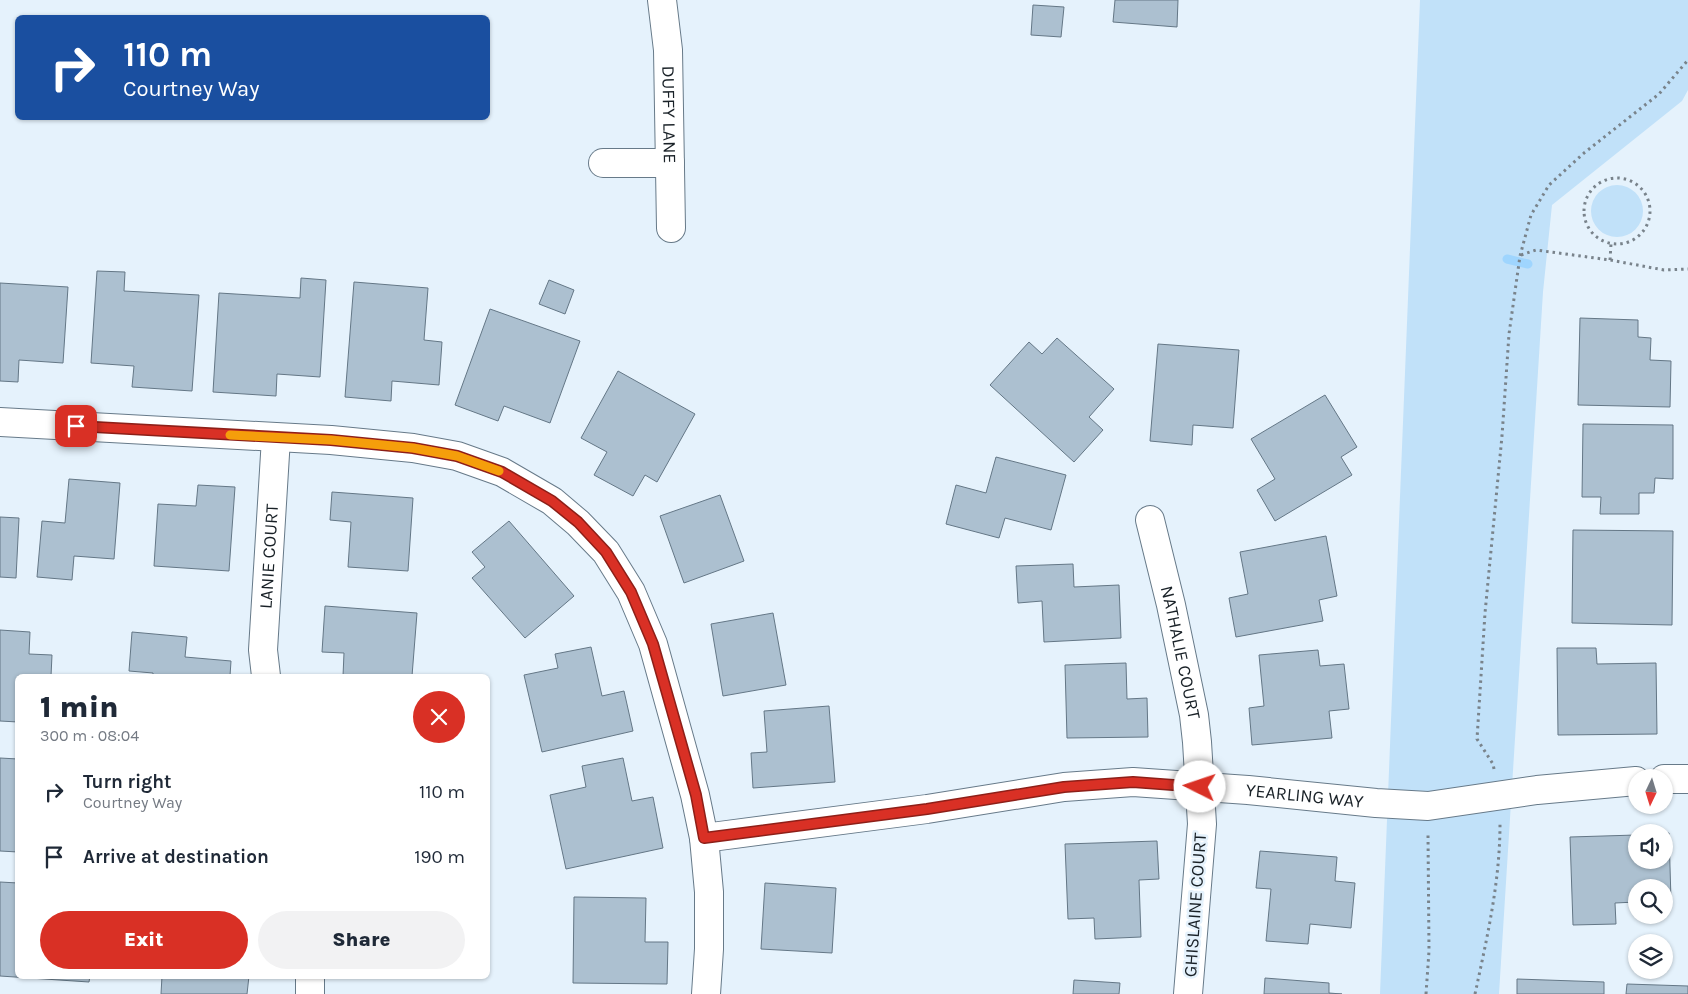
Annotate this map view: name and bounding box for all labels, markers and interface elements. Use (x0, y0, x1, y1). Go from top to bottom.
text: 110 m (123, 34, 212, 75)
icon: right (40, 35, 105, 100)
street label: DUFFY LANE (657, 66, 681, 164)
text: Courtney Way (123, 76, 259, 102)
pin (55, 405, 97, 447)
icon: arrive (62, 412, 90, 440)
street label: LANIE COURT (255, 503, 283, 609)
street label: NATHALIE COURT (1156, 584, 1206, 721)
text: 1 min (40, 689, 119, 725)
button: close (413, 691, 465, 743)
text: 300 m · 08:04 (40, 726, 139, 745)
position arrow (1173, 760, 1225, 812)
north arrow (1628, 769, 1672, 814)
map controls (1628, 769, 1673, 979)
text: Turn right (83, 771, 172, 793)
icon: right (40, 778, 68, 806)
street label: YEARLING WAY (1245, 779, 1365, 813)
text: 110 m (419, 781, 465, 803)
text: Courtney Way (83, 793, 182, 812)
button: sound (1628, 824, 1673, 869)
street label: GHISLAINE COURT (1179, 832, 1211, 978)
icon: arrive (40, 843, 68, 871)
text: Arrive at destination (83, 846, 269, 868)
text: 190 m (414, 846, 465, 868)
button: search (1628, 879, 1673, 924)
button: Exit (40, 911, 248, 969)
button: Share (258, 911, 465, 969)
button: layers (1628, 934, 1673, 979)

